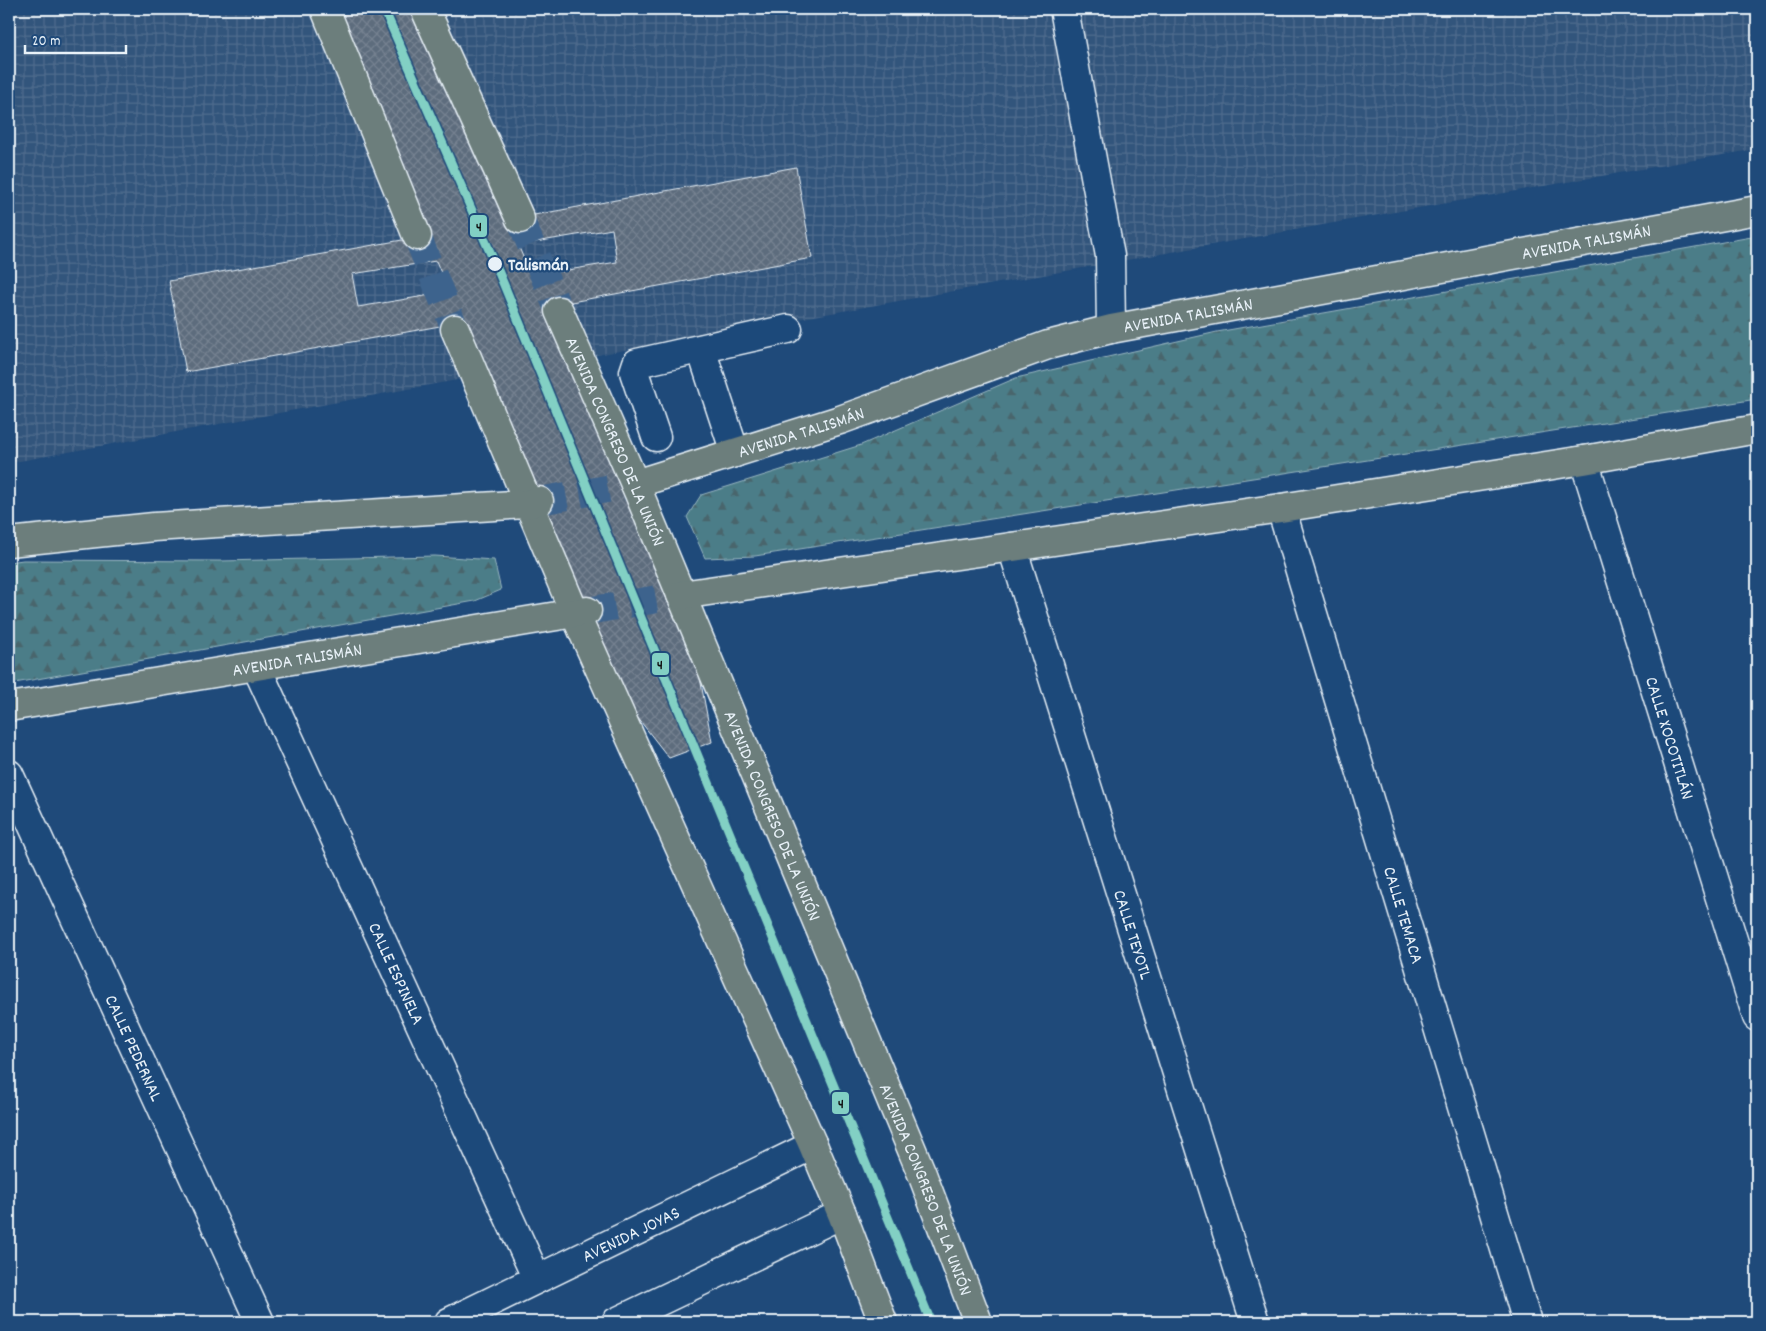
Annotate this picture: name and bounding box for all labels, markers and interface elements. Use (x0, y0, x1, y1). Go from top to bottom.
scale bar (25, 22, 126, 54)
text: 20 m (32, 31, 60, 53)
line badge: 4 (469, 214, 488, 238)
text: 4 (476, 218, 482, 238)
street label: AVENIDA TALISMÁN (1520, 220, 1653, 268)
place label: Talismán (508, 254, 568, 279)
marker: Talismán (486, 255, 504, 273)
street label: AVENIDA TALISMÁN (1122, 293, 1255, 341)
street label: AVENIDA CONGRESO DE LA UNIÓN (557, 334, 670, 551)
street label: AVENIDA TALISMÁN (736, 402, 868, 466)
street label: AVENIDA TALISMÁN (231, 639, 364, 685)
line badge: 4 (651, 652, 670, 676)
text: 4 (657, 656, 663, 676)
street label: CALLE XOCOTITLÁN (1637, 674, 1699, 803)
street label: AVENIDA CONGRESO DE LA UNIÓN (716, 707, 826, 926)
street label: CALLE TEMACA (1375, 864, 1428, 967)
street label: CALLE TEYOTL (1105, 887, 1157, 984)
street label: CALLE ESPINELA (360, 919, 429, 1030)
street label: CALLE PEDERNAL (97, 991, 168, 1107)
street label: AVENIDA CONGRESO DE LA UNIÓN (871, 1080, 977, 1300)
line badge: 4 (831, 1091, 850, 1115)
text: 4 (838, 1095, 844, 1115)
street label: AVENIDA JOYAS (579, 1202, 685, 1270)

